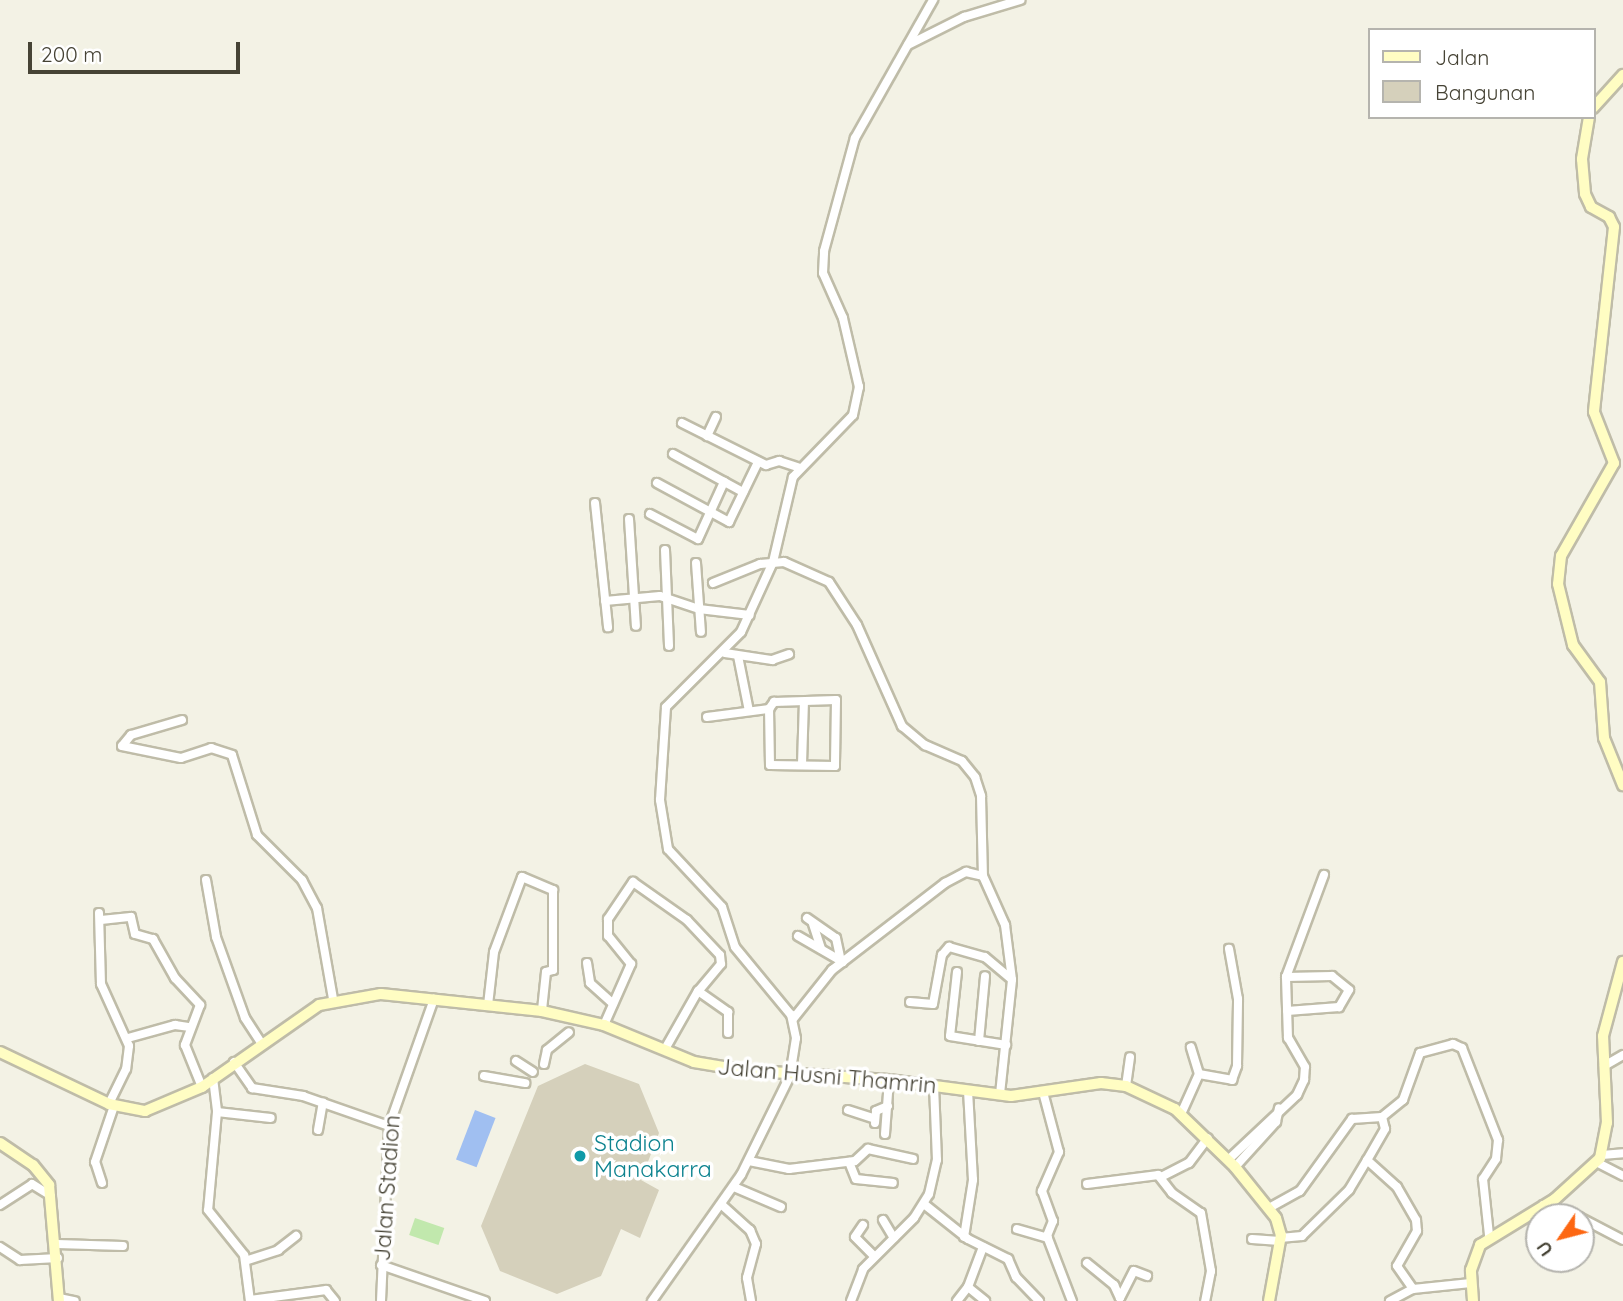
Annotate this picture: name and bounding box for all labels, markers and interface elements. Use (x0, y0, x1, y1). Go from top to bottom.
scale bar (32, 28, 243, 72)
legend (1368, 28, 1595, 119)
text: 200 m (41, 41, 103, 67)
text: Jalan (1435, 44, 1489, 70)
text: Bangunan (1435, 79, 1535, 105)
street label: Jalan Husni Thamrin (716, 1053, 938, 1099)
street label: Jalan Stadion (368, 1114, 406, 1262)
place label: Stadion Manakarra (594, 1129, 712, 1183)
marker: Stadion Manakarra (572, 1148, 588, 1164)
north arrow (1525, 1203, 1595, 1273)
text: U (1531, 1237, 1558, 1261)

